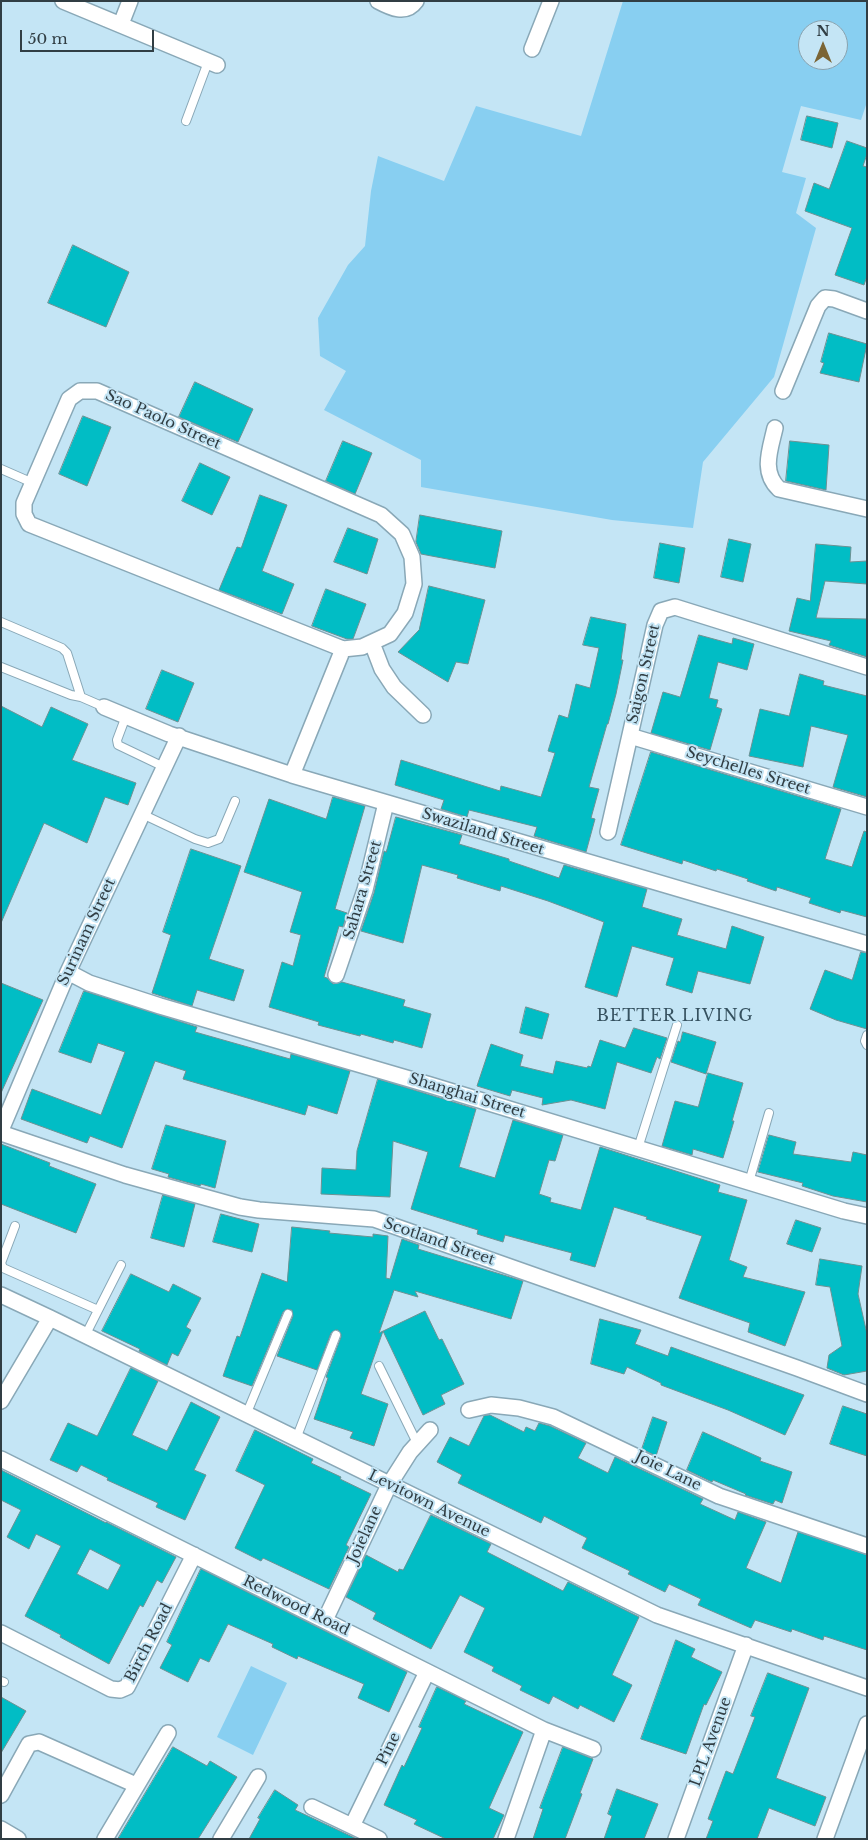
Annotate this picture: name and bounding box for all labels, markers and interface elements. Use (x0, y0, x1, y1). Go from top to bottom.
scale bar (22, 20, 156, 52)
north arrow (798, 20, 848, 70)
text: N (816, 22, 830, 40)
text: 50 m (28, 29, 68, 48)
street label: Sao Paolo Street (102, 386, 224, 454)
street label: Saigon Street (624, 622, 664, 726)
street label: Seychelles Street (684, 744, 812, 798)
street label: Swaziland Street (420, 805, 546, 859)
street label: Sahara Street (340, 839, 386, 941)
street label: Surinam Street (54, 876, 120, 988)
district label: BETTER LIVING (595, 1006, 755, 1026)
street label: Shanghai Street (407, 1070, 527, 1122)
street label: Scotland Street (381, 1215, 497, 1269)
street label: Joie Lane (632, 1447, 704, 1495)
street label: Levitown Avenue (365, 1467, 493, 1541)
street label: Joielane (344, 1503, 386, 1567)
street label: Redwood Road (240, 1572, 352, 1640)
street label: Birch Road (121, 1601, 177, 1685)
street label: LPL Avenue (687, 1695, 735, 1789)
street label: Pine (373, 1730, 405, 1768)

